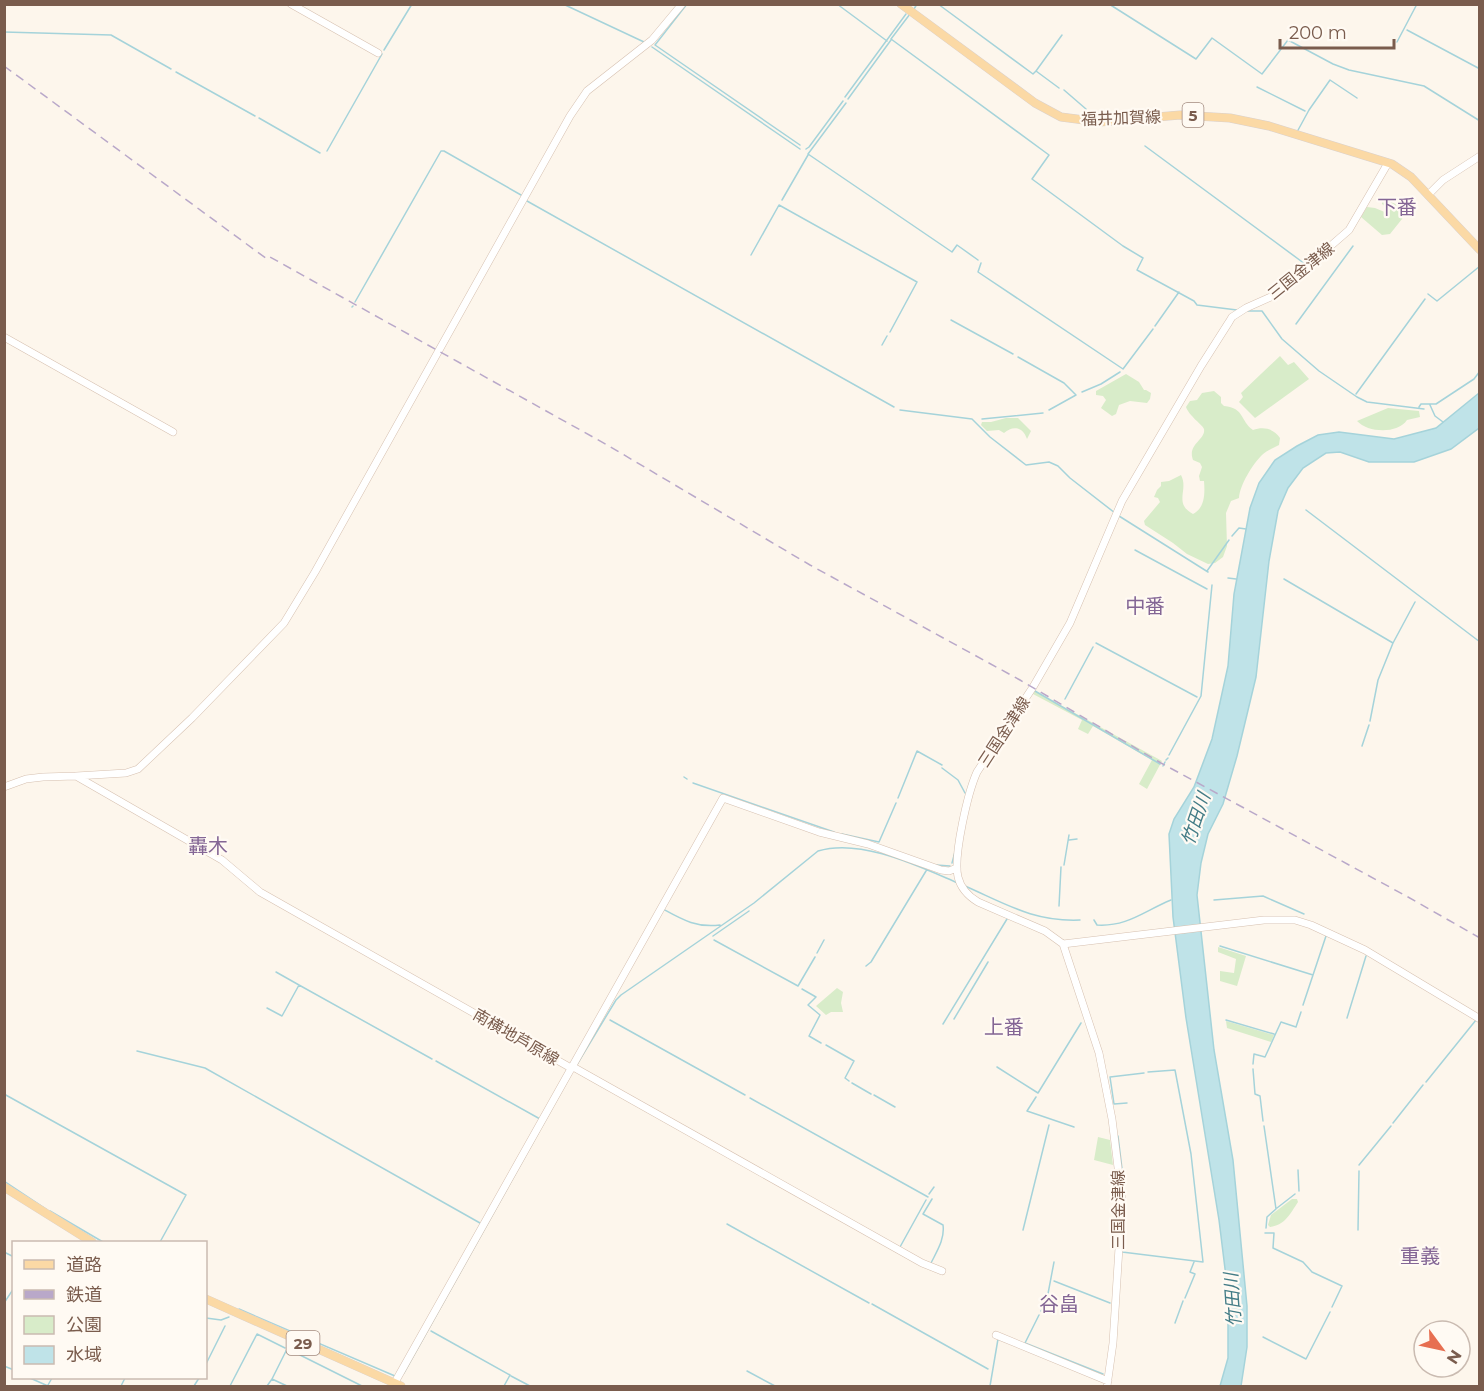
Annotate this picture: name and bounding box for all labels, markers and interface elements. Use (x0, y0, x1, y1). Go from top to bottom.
scale bar (1280, 12, 1394, 50)
text: 200 m (1289, 22, 1347, 44)
road number: 5 (1182, 103, 1204, 127)
street label: 福井加賀線 (1081, 107, 1161, 129)
district label: 下番 (1377, 195, 1417, 219)
street label: 三国金津線 (1264, 238, 1338, 304)
district label: 中番 (1125, 594, 1165, 618)
street label: 三国金津線 (974, 693, 1034, 771)
water label: 竹田川 (1177, 788, 1216, 848)
district label: 轟木 (188, 834, 228, 858)
street label: 南横地芦原線 (470, 1005, 562, 1069)
district label: 上番 (984, 1015, 1024, 1039)
street label: 三国金津線 (1109, 1170, 1128, 1250)
legend (12, 1241, 207, 1379)
district label: 重義 (1400, 1244, 1440, 1268)
text: 道路 (66, 1254, 102, 1276)
water label: 竹田川 (1220, 1270, 1246, 1328)
text: 鉄道 (66, 1284, 102, 1306)
district label: 谷畠 (1039, 1292, 1079, 1316)
text: 公園 (66, 1314, 102, 1336)
north arrow (1412, 1319, 1472, 1379)
road number: 29 (286, 1331, 320, 1355)
text: 水域 (66, 1344, 102, 1366)
text: N (1443, 1346, 1466, 1367)

